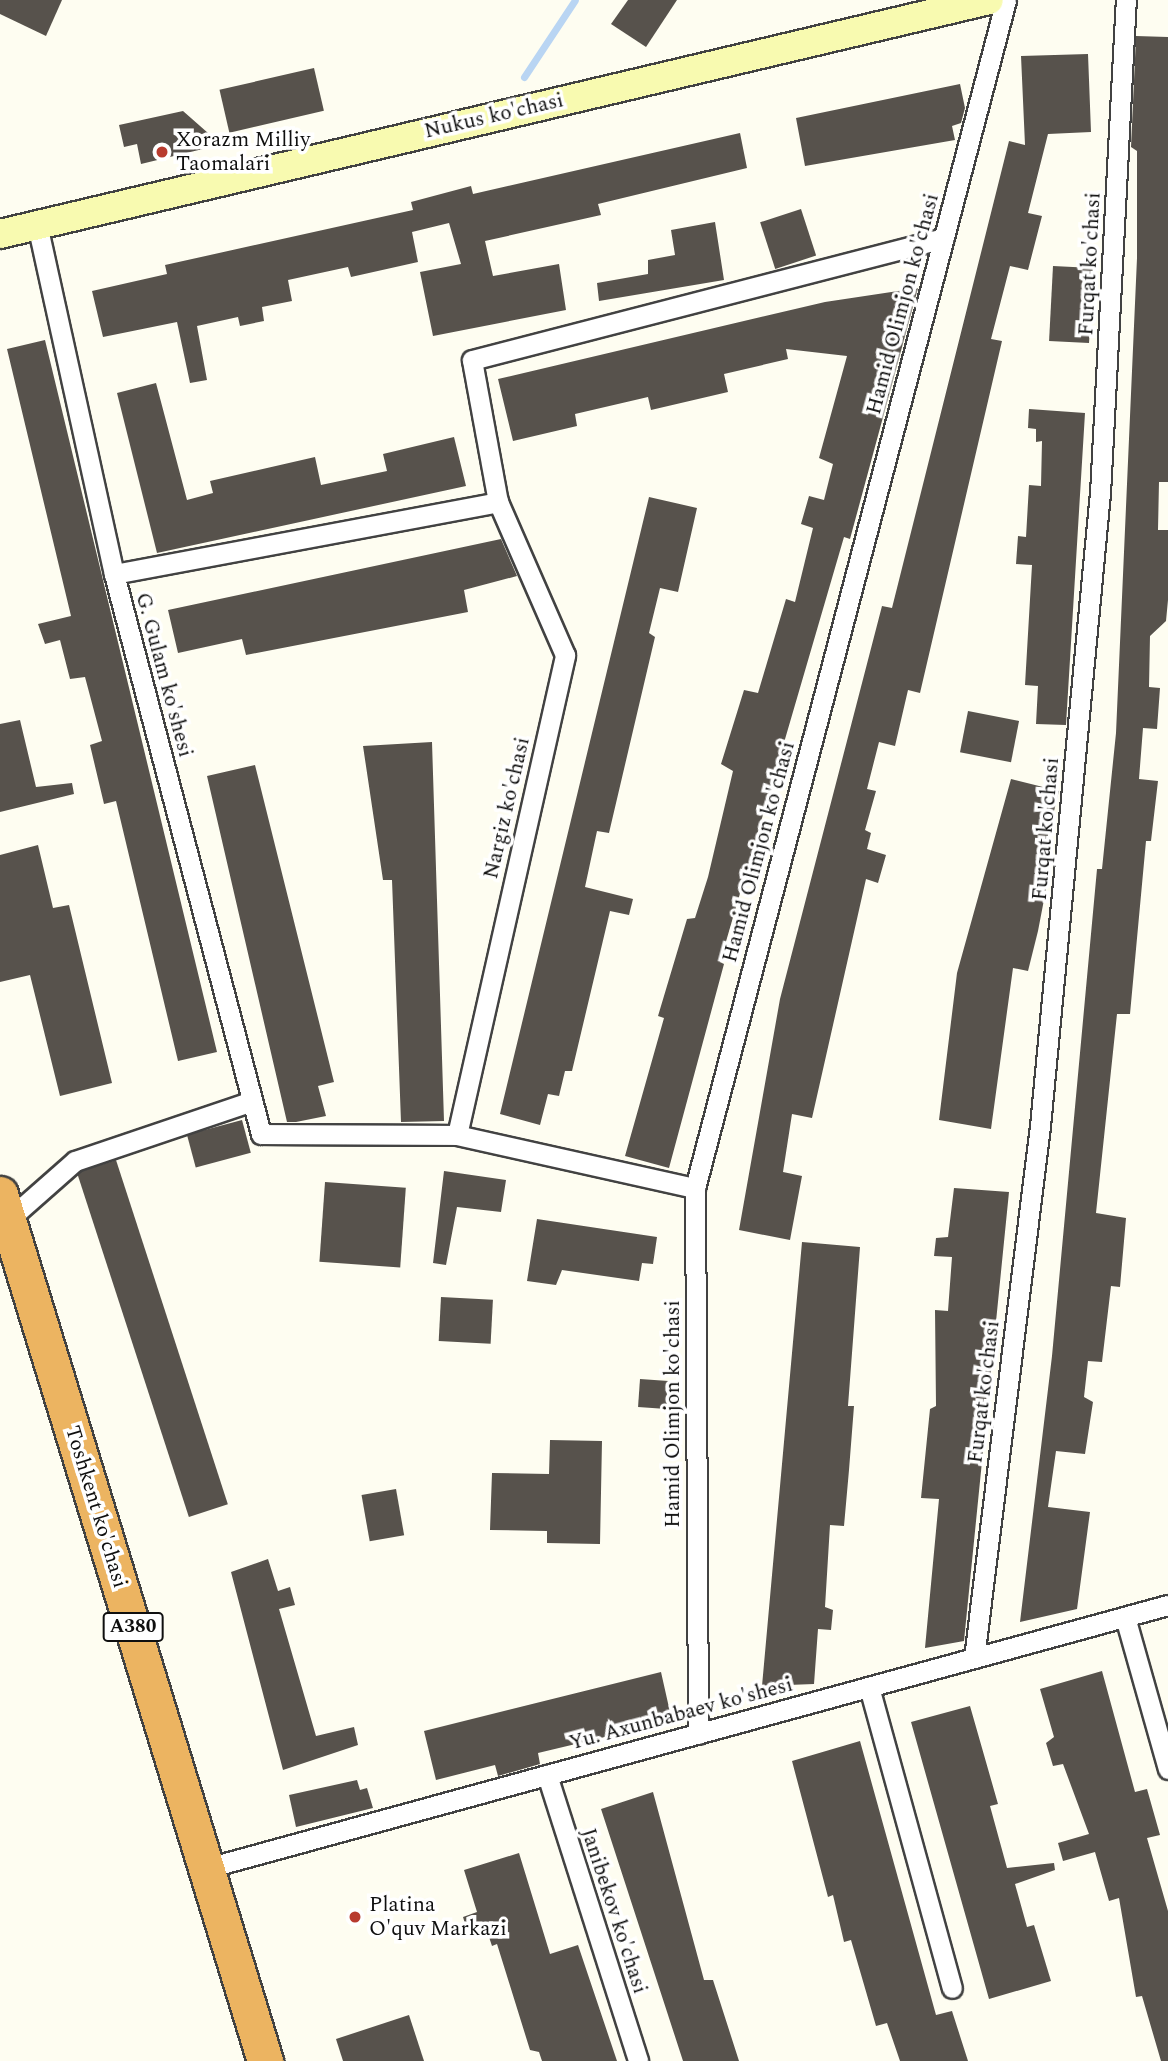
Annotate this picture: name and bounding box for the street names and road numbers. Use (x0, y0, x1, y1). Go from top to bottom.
street label: Nukus ko'chasi (422, 88, 566, 144)
street label: Hamid Olimjon ko'chasi (861, 191, 945, 417)
street label: Furqat ko'chasi (1074, 192, 1106, 336)
street label: G. Gulam ko'shesi (130, 590, 198, 760)
street label: Nargiz ko'chasi (478, 735, 536, 881)
street label: Hamid Olimjon ko'chasi (717, 739, 801, 965)
street label: Furqat ko'chasi (1027, 756, 1065, 902)
street label: Hamid Olimjon ko'chasi (660, 1300, 686, 1528)
street label: Furqat ko'chasi (963, 1319, 1005, 1465)
street label: Toshkent ko'chasi (59, 1423, 133, 1591)
road number: A380 (102, 1611, 164, 1642)
street label: Yu. Axunbabaev ko'shesi (566, 1672, 796, 1756)
street label: Janibekov ko'chasi (575, 1825, 653, 1997)

